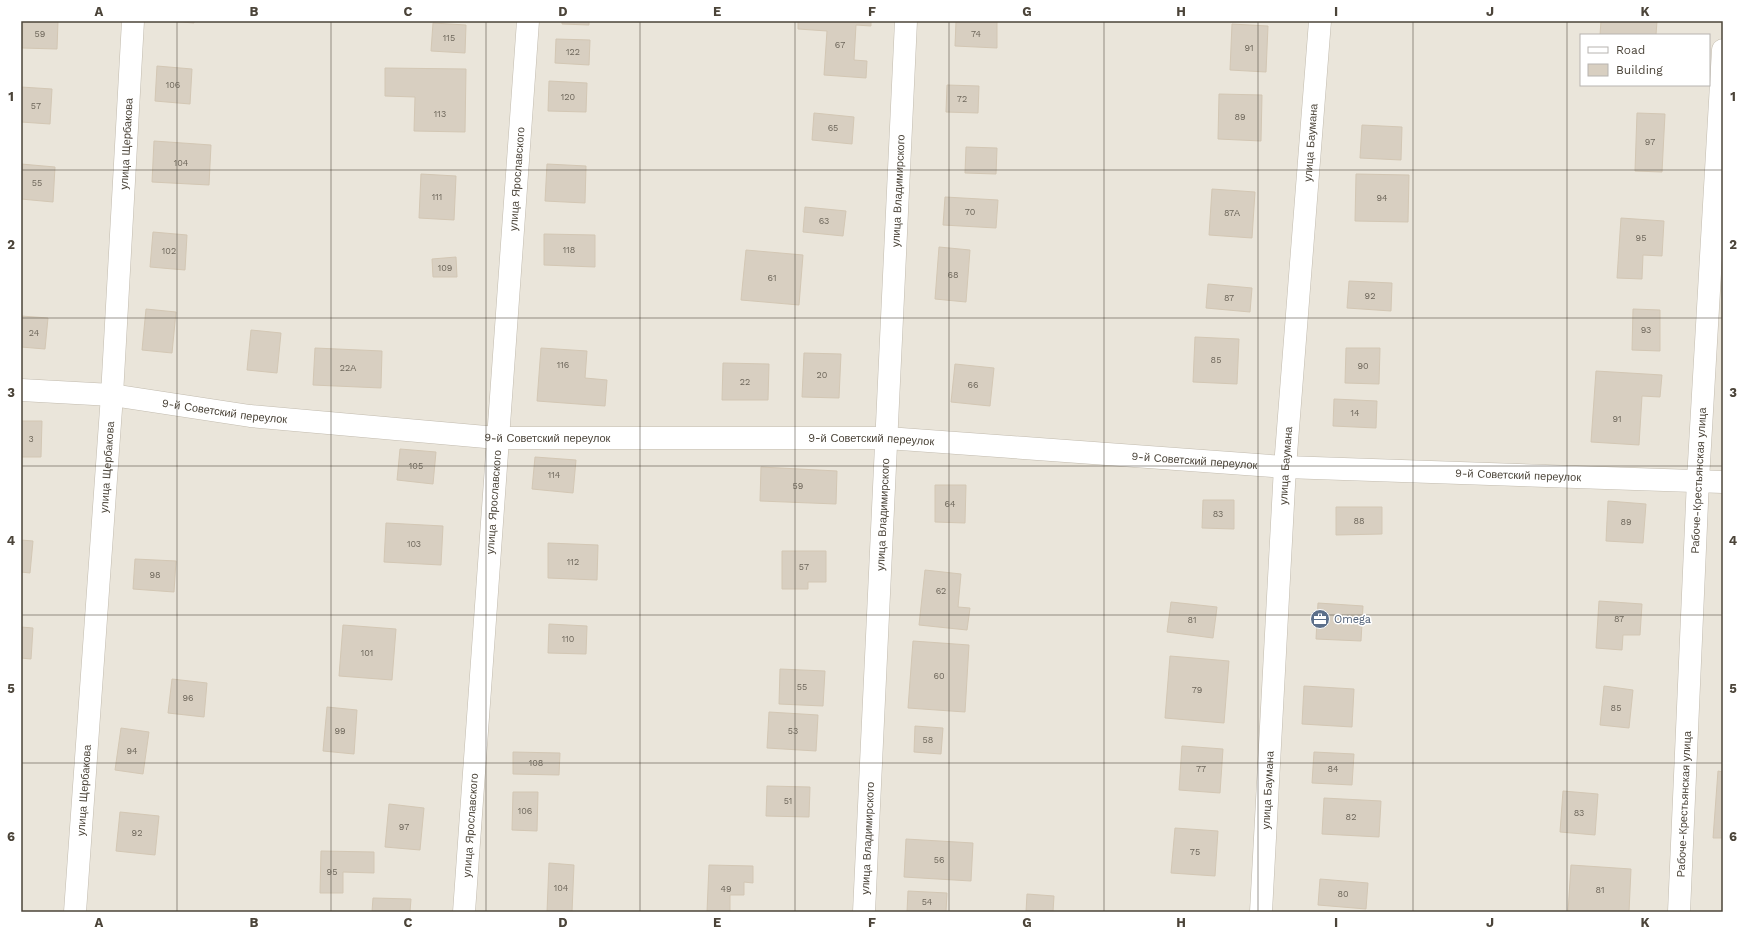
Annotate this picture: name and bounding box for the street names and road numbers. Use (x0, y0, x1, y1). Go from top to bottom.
street label: улица Щербакова (118, 97, 136, 190)
street label: улица Баумана (1301, 102, 1321, 182)
street label: улица Ярославского (507, 126, 527, 232)
street label: улица Владимирского (889, 134, 908, 247)
street label: 9-й Советский переулок (161, 397, 288, 426)
street label: Рабоче-Крестьянская улица (1689, 406, 1709, 554)
street label: улица Щербакова (98, 420, 117, 513)
street label: улица Баумана (1277, 425, 1295, 505)
street label: 9-й Советский переулок (484, 431, 611, 445)
street label: 9-й Советский переулок (808, 432, 935, 448)
street label: улица Ярославского (484, 450, 504, 555)
street label: 9-й Советский переулок (1131, 450, 1258, 472)
street label: улица Владимирского (874, 458, 892, 571)
street label: 9-й Советский переулок (1455, 467, 1582, 484)
street label: Рабоче-Крестьянская улица (1675, 730, 1694, 878)
street label: улица Щербакова (74, 743, 94, 837)
street label: улица Баумана (1259, 750, 1277, 830)
street label: улица Ярославского (461, 773, 481, 878)
street label: улица Владимирского (859, 781, 877, 895)

